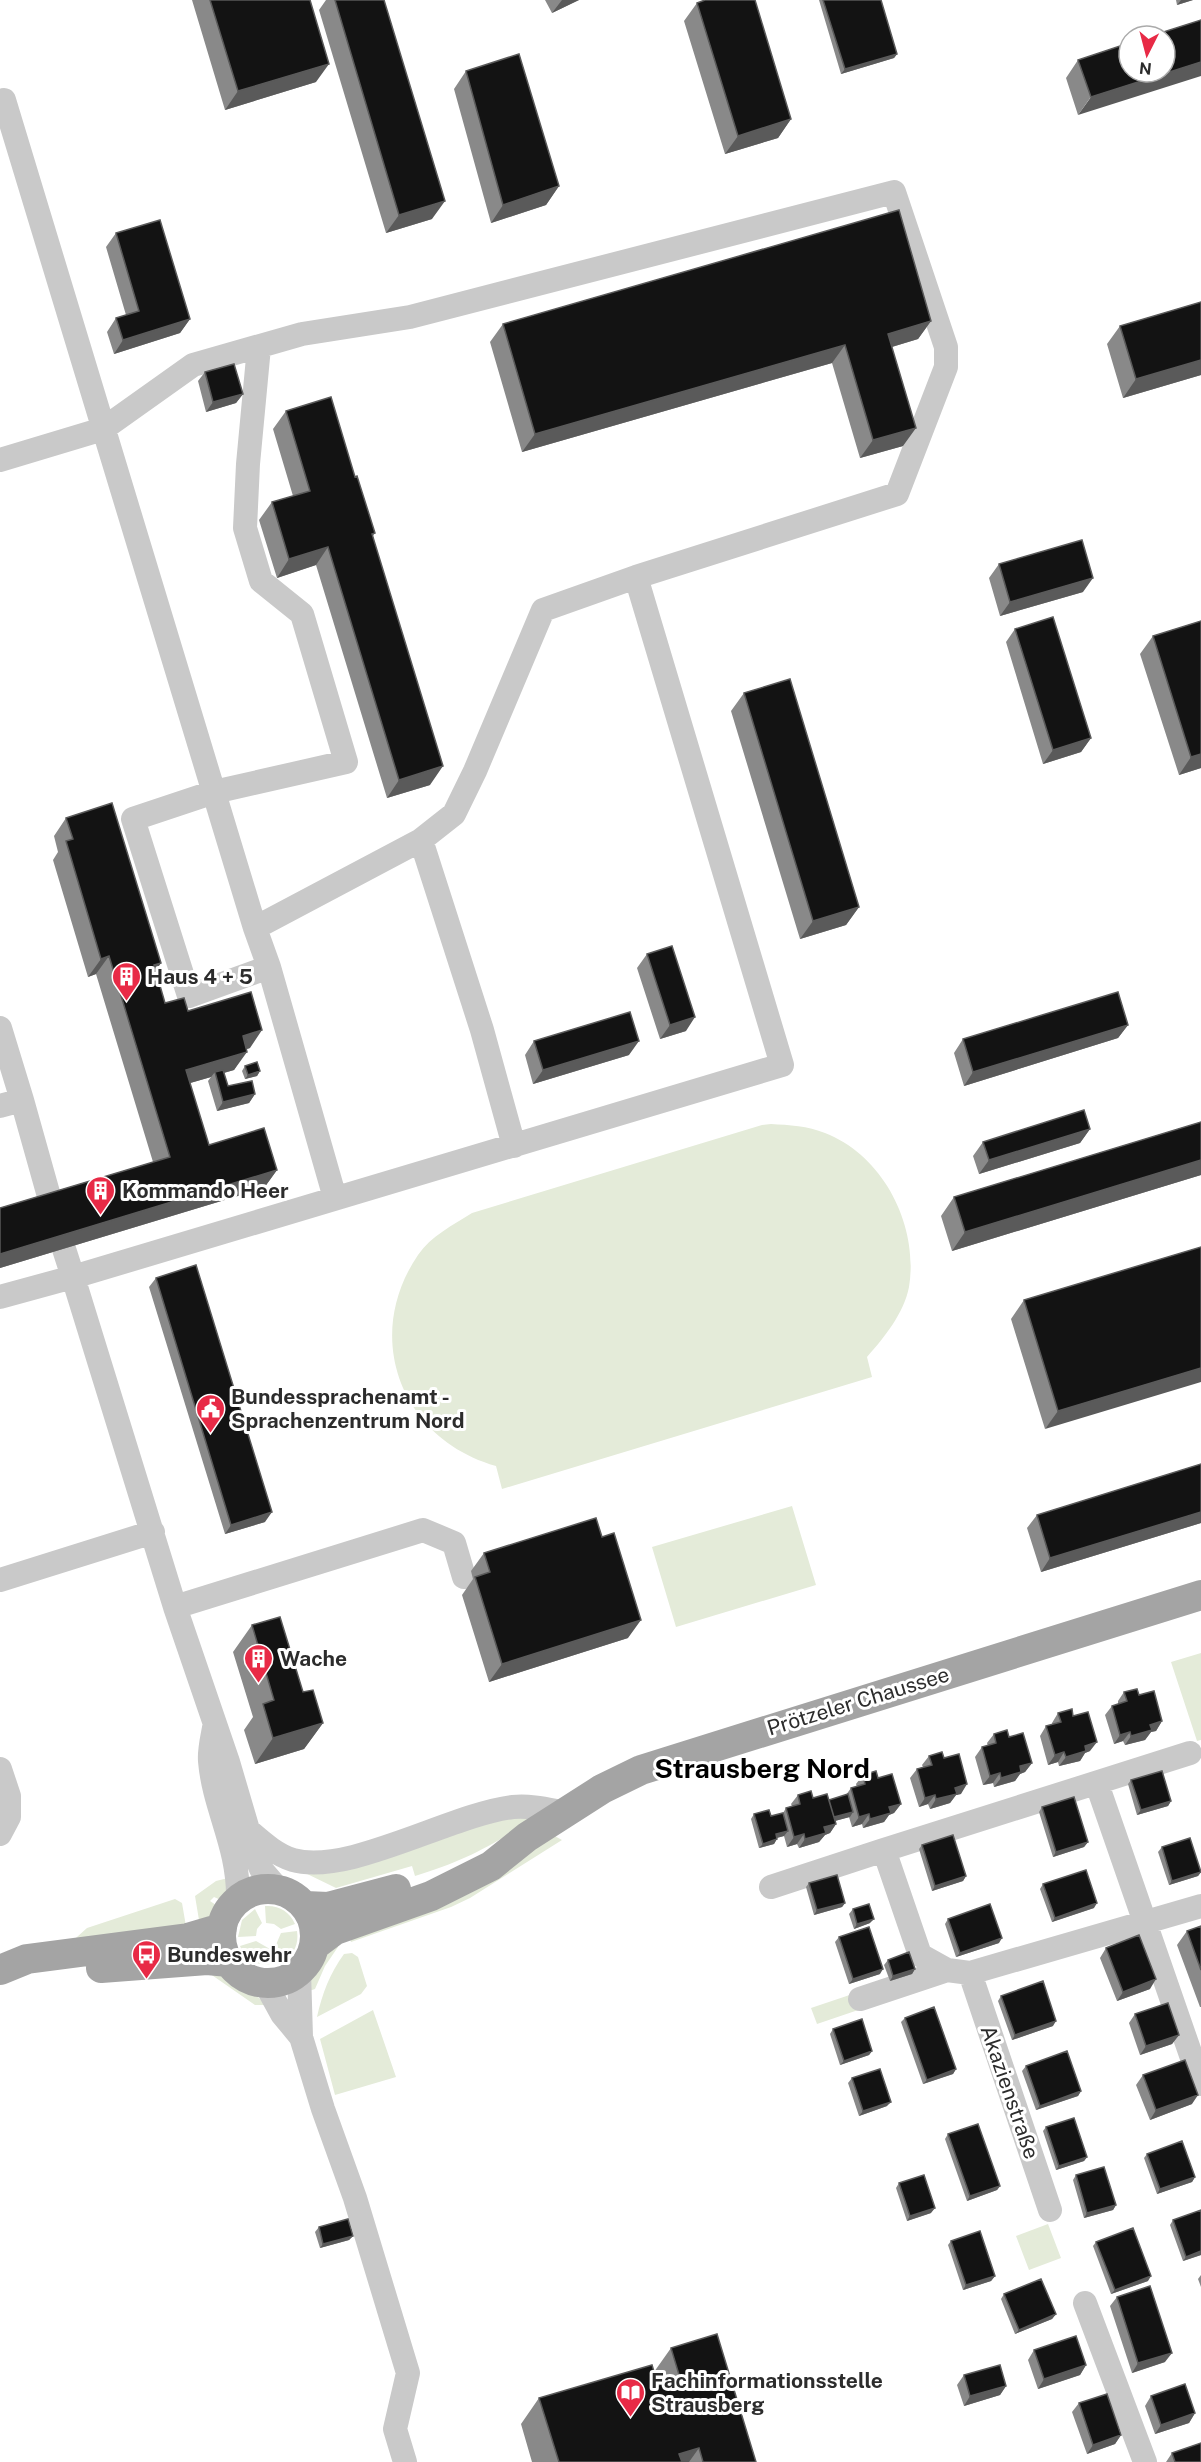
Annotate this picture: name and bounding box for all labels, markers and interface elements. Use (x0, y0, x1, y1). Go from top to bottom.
north arrow (1117, 24, 1177, 84)
text: N (1138, 58, 1153, 79)
building icon: Haus 4 + 5 (110, 960, 142, 1002)
place label: Haus 4 + 5 (147, 964, 253, 989)
building icon: Kommando Heer (85, 1174, 117, 1216)
place label: Kommando Heer (122, 1178, 289, 1203)
place label: Bundessprachenamt - Sprachenzentrum Nord (231, 1384, 465, 1433)
public building icon: Bundessprachenamt - Sprachenzentrum Nord (194, 1392, 226, 1434)
building icon: Wache (243, 1642, 275, 1684)
place label: Wache (280, 1646, 347, 1671)
street label: Prötzeler Chaussee (764, 1661, 952, 1741)
district label: Strausberg Nord (654, 1752, 870, 1784)
bus stop icon: Bundeswehr (130, 1938, 162, 1980)
place label: Bundeswehr (167, 1942, 292, 1967)
street label: Akazienstraße (975, 2022, 1045, 2162)
place label: Fachinformationsstelle Strausberg (651, 2368, 883, 2417)
library icon: Fachinformationsstelle Strausberg (614, 2376, 646, 2418)

